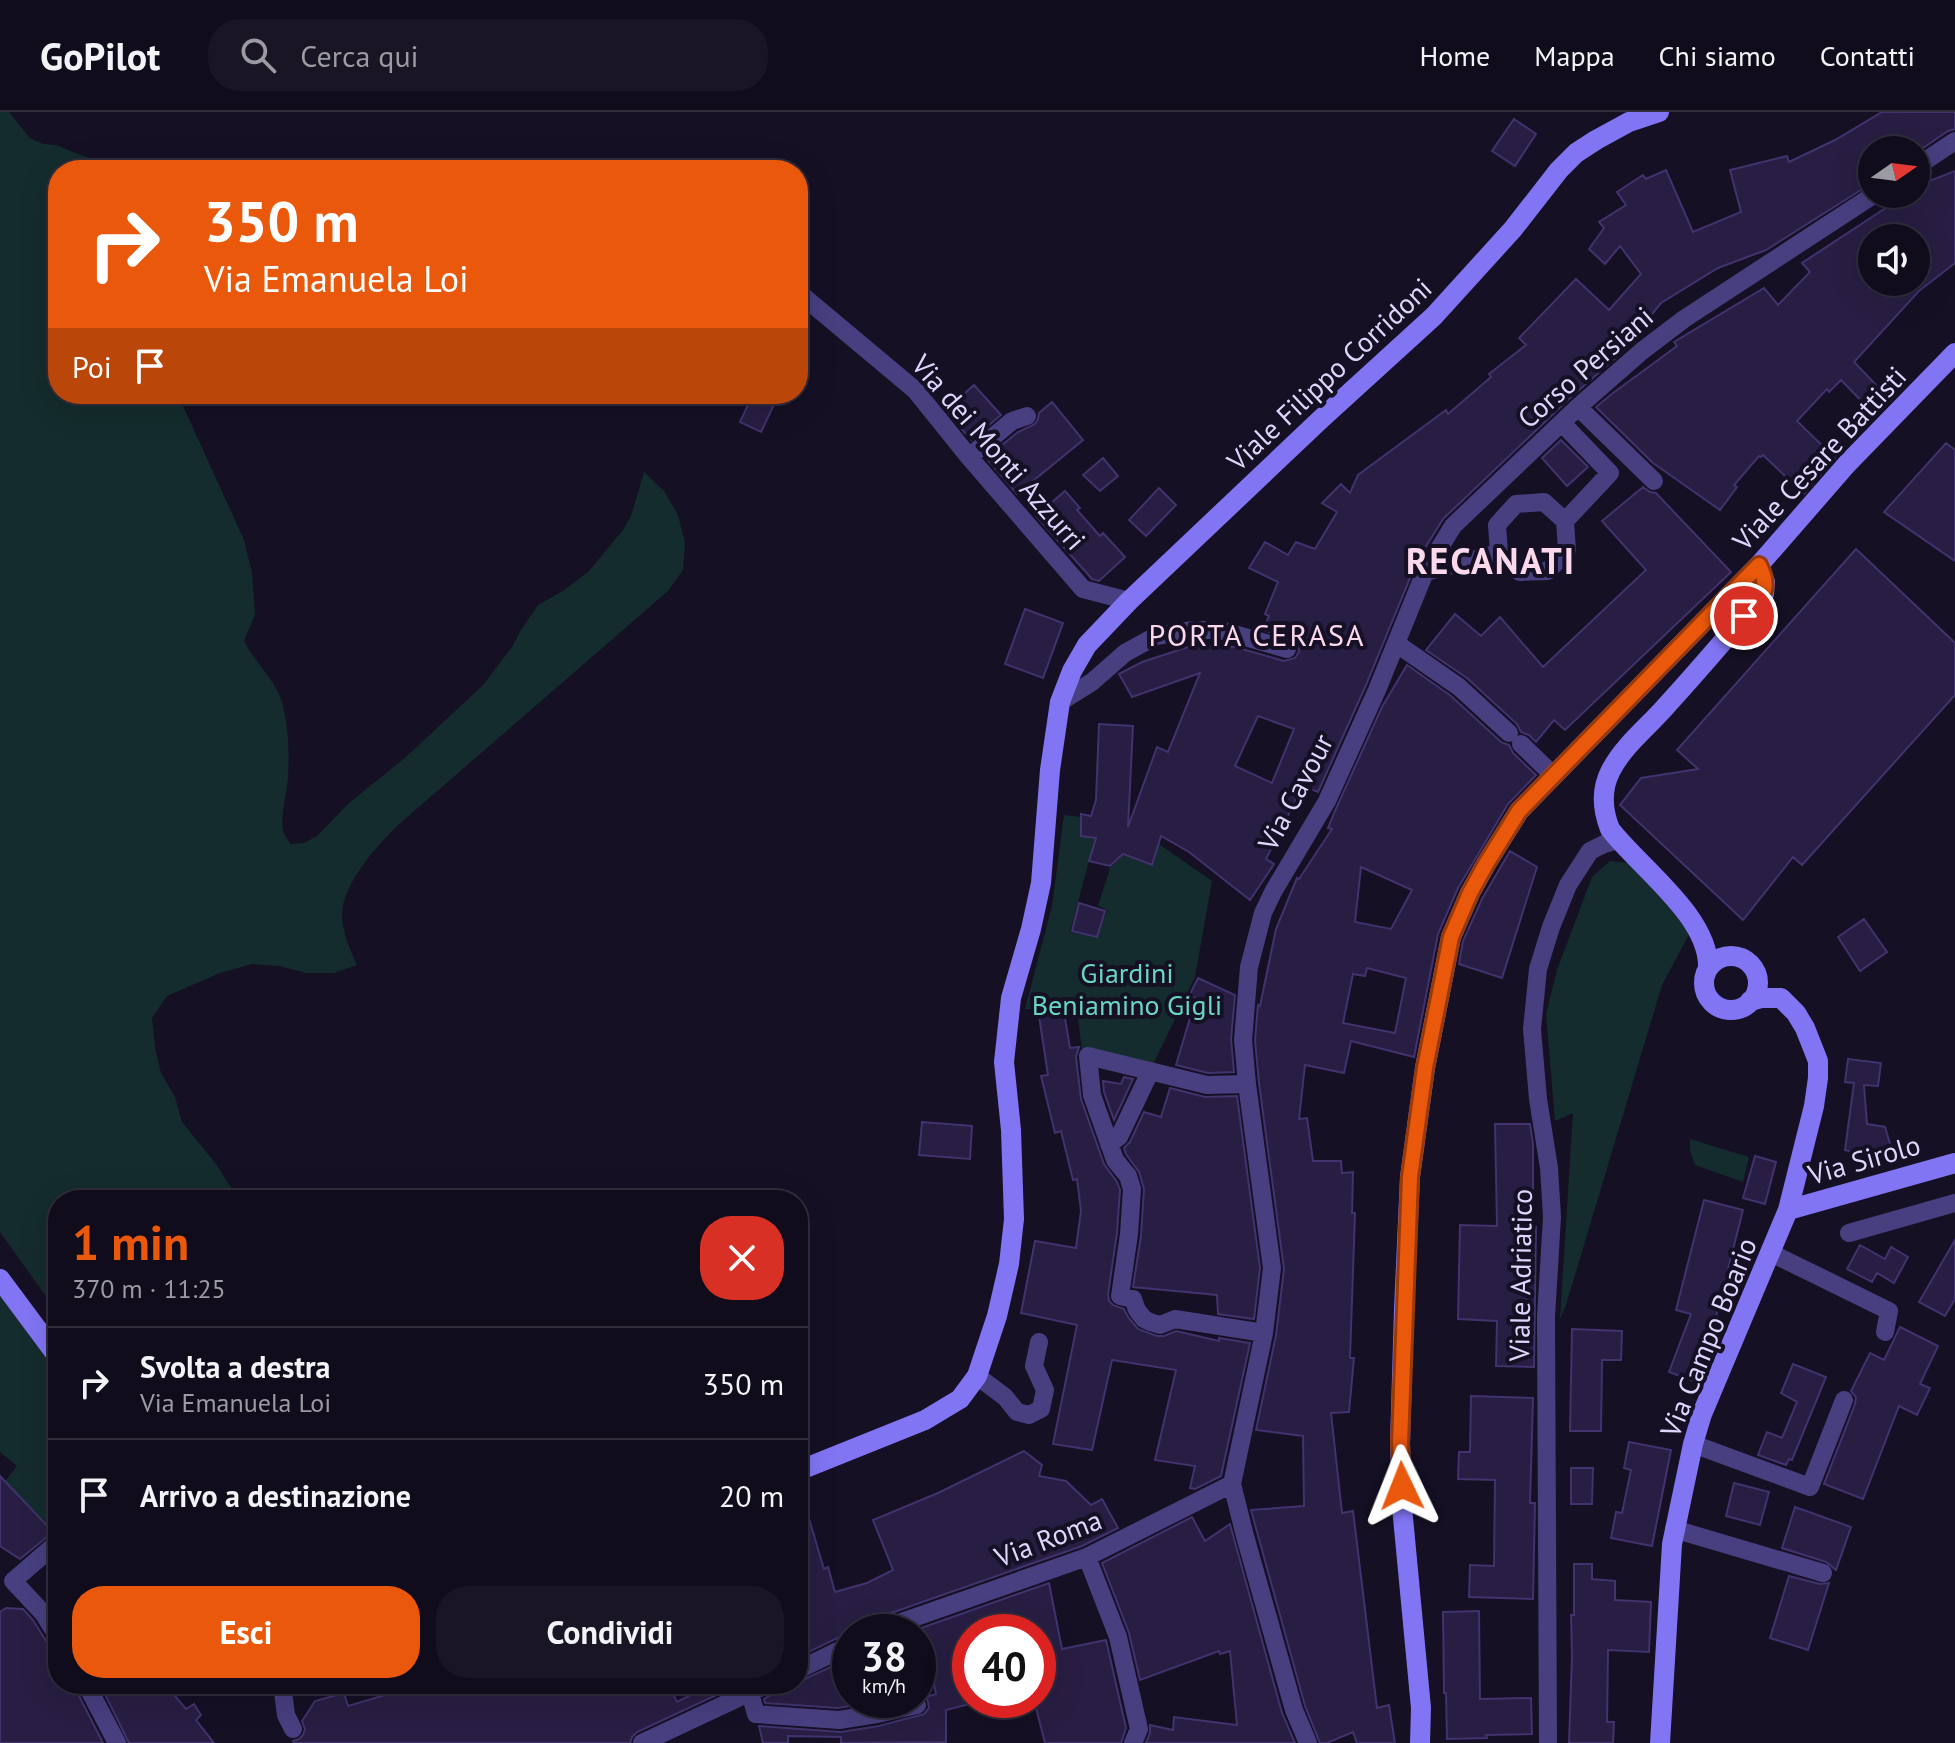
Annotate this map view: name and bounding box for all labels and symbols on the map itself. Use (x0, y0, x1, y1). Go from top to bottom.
north arrow (1858, 136, 1930, 208)
street label: Viale Filippo Corridoni (1218, 269, 1439, 479)
street label: Corso Persiani (1509, 298, 1661, 436)
street label: Via dei Monti Azzurri (903, 346, 1094, 558)
street label: Viale Cesare Battisti (1723, 358, 1914, 559)
district label: RECANATI (1406, 537, 1576, 584)
pin (1710, 582, 1778, 650)
district label: PORTA CERASA (1148, 615, 1366, 654)
street label: Via Cavour (1248, 727, 1341, 858)
park label: Giardini Beniamino Gigli (1032, 954, 1222, 1023)
street label: Via Sirolo (1803, 1125, 1924, 1193)
street label: Viale Adriatico (1500, 1188, 1540, 1363)
street label: Via Campo Boario (1651, 1232, 1765, 1443)
position arrow (1360, 1444, 1444, 1528)
street label: Via Roma (988, 1501, 1107, 1576)
speed limit sign: 40 (952, 1614, 1056, 1718)

